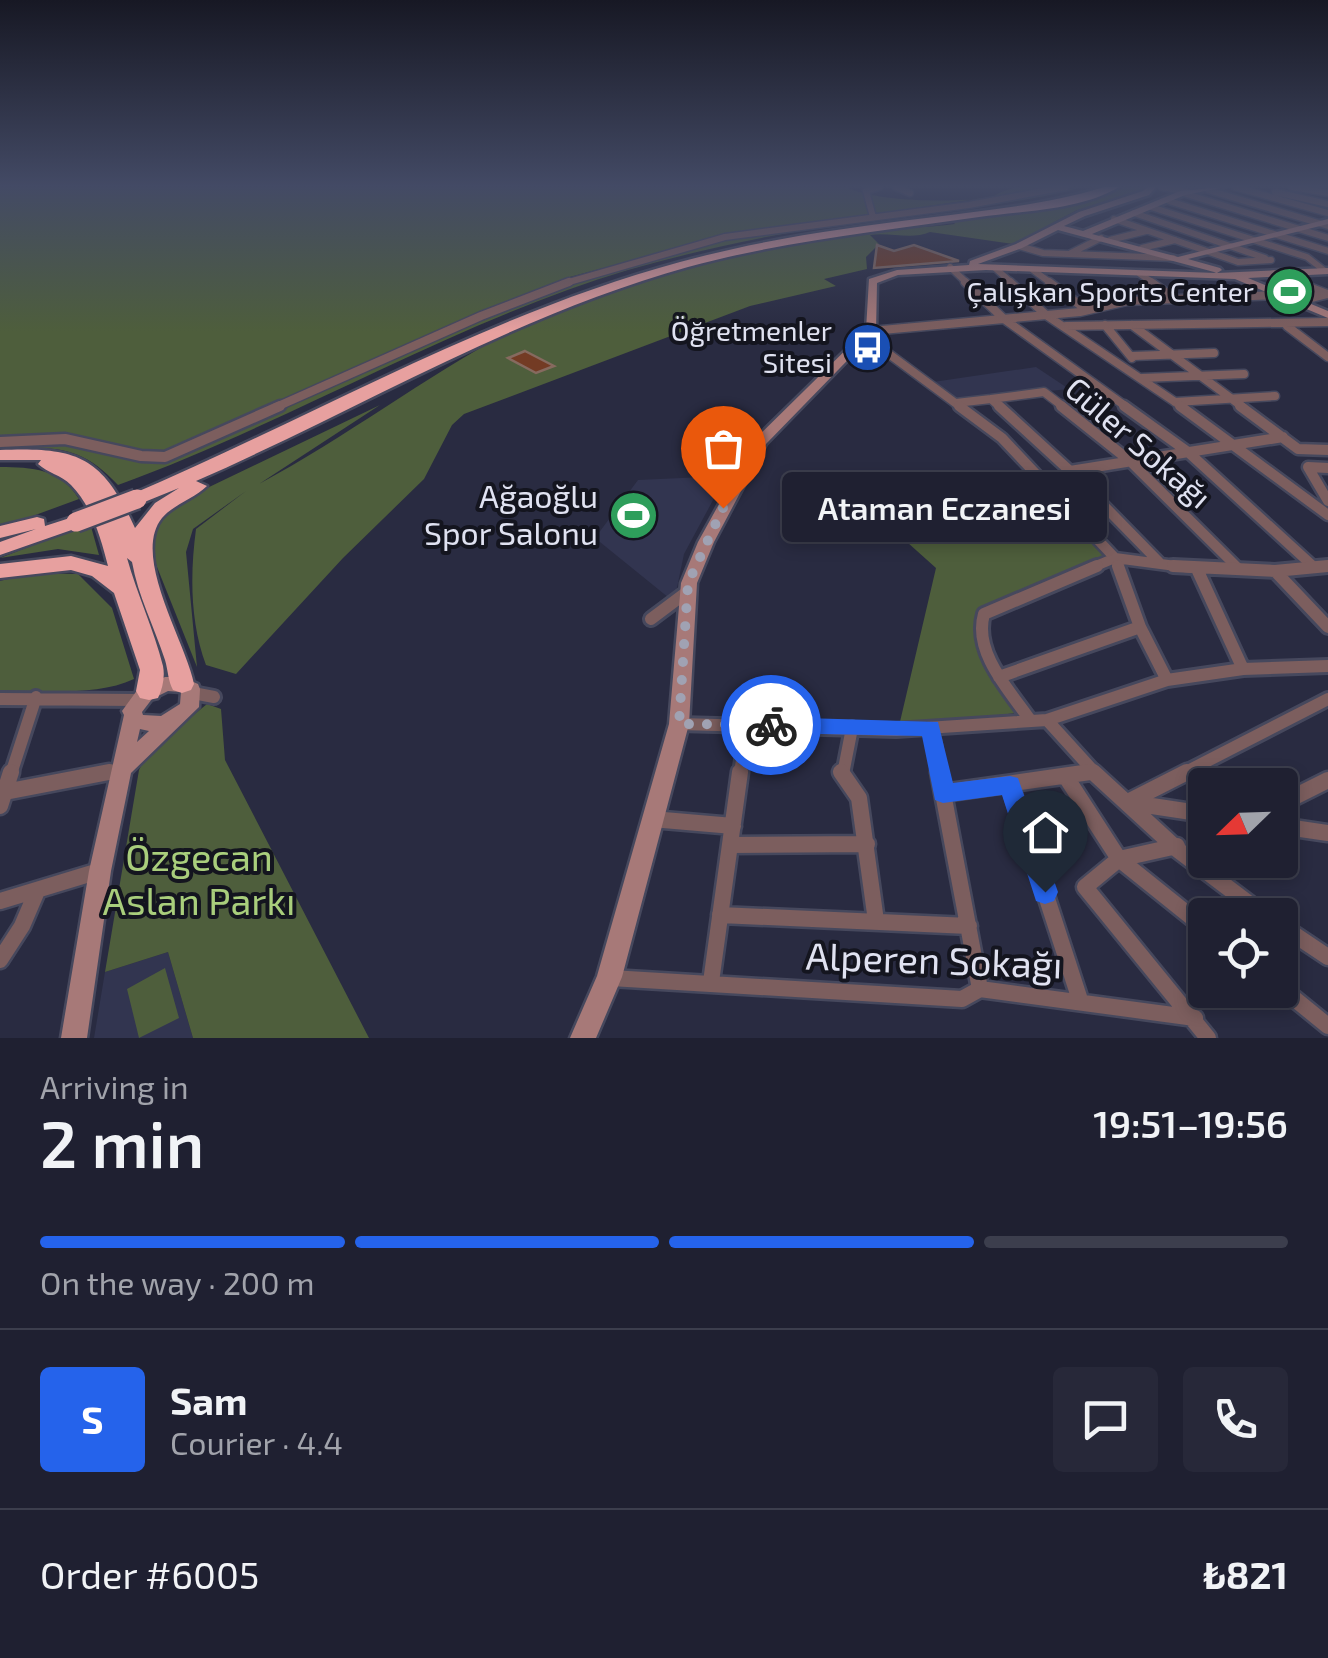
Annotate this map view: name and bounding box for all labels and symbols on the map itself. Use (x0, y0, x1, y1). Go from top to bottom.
sports icon: Çalışkan Sports Center (1263, 266, 1315, 318)
place label: Çalışkan Sports Center (967, 274, 1254, 309)
place label: Öğretmenler Sitesi (671, 313, 832, 379)
bus stop icon: Öğretmenler Sitesi (841, 321, 893, 373)
street label: Güler Sokağı (1059, 368, 1220, 515)
pin (681, 406, 766, 509)
callout: Ataman Eczanesi (783, 473, 1108, 543)
place label: Ağaoğlu Spor Salonu (424, 476, 598, 551)
sports icon: Ağaoğlu Spor Salonu (607, 489, 659, 541)
courier (721, 675, 821, 775)
north arrow (1188, 768, 1298, 878)
pin (1003, 790, 1088, 893)
park label: Özgecan Aslan Parkı (103, 833, 295, 923)
street label: Alperen Sokağı (805, 932, 1063, 986)

